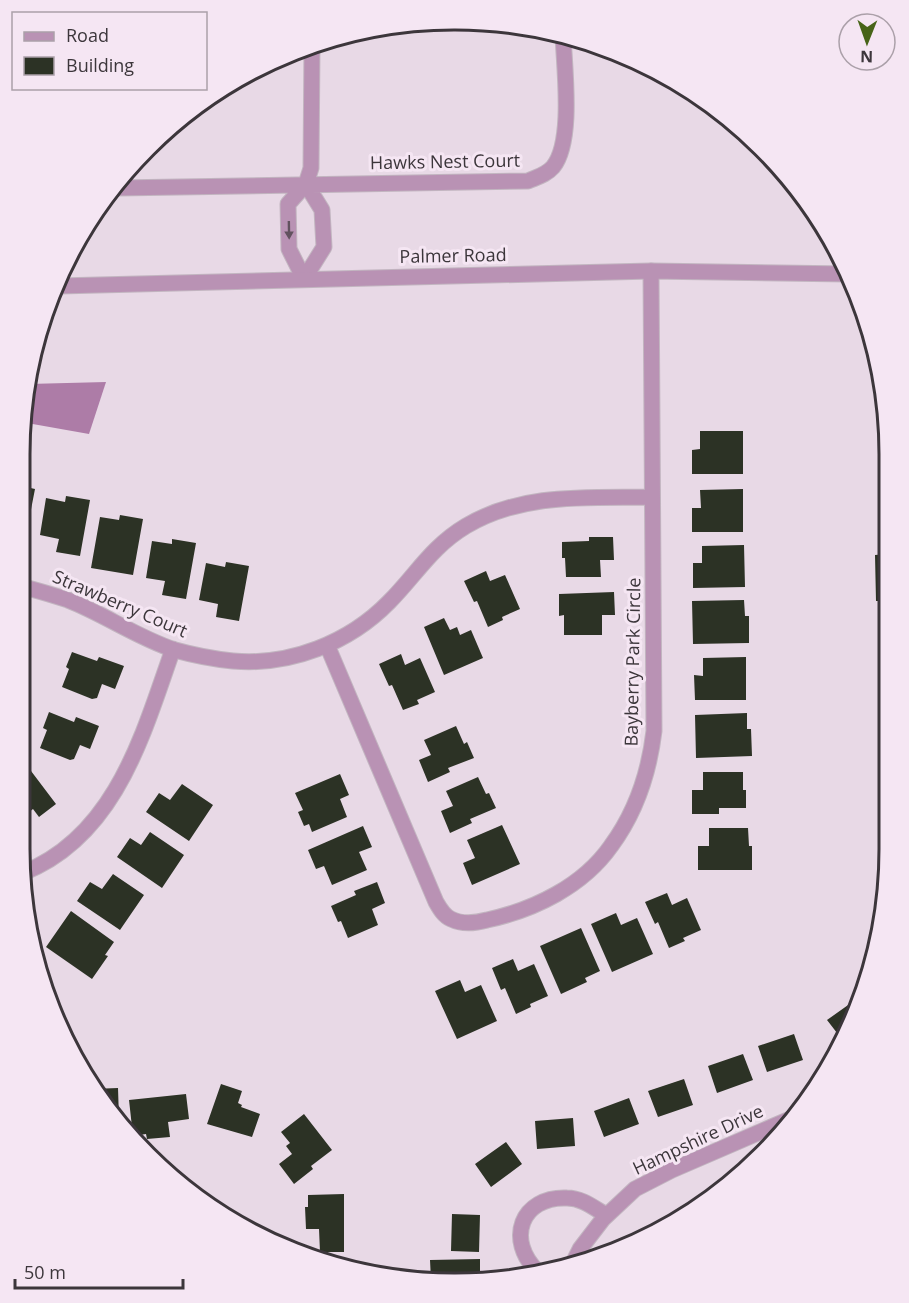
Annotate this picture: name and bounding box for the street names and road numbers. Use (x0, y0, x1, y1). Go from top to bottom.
street label: Hawks Nest Court (370, 148, 520, 174)
street label: Palmer Road (399, 242, 507, 268)
street label: Strawberry Court (49, 564, 191, 642)
street label: Bayberry Park Circle (619, 577, 645, 747)
street label: Hampshire Drive (628, 1098, 767, 1180)

